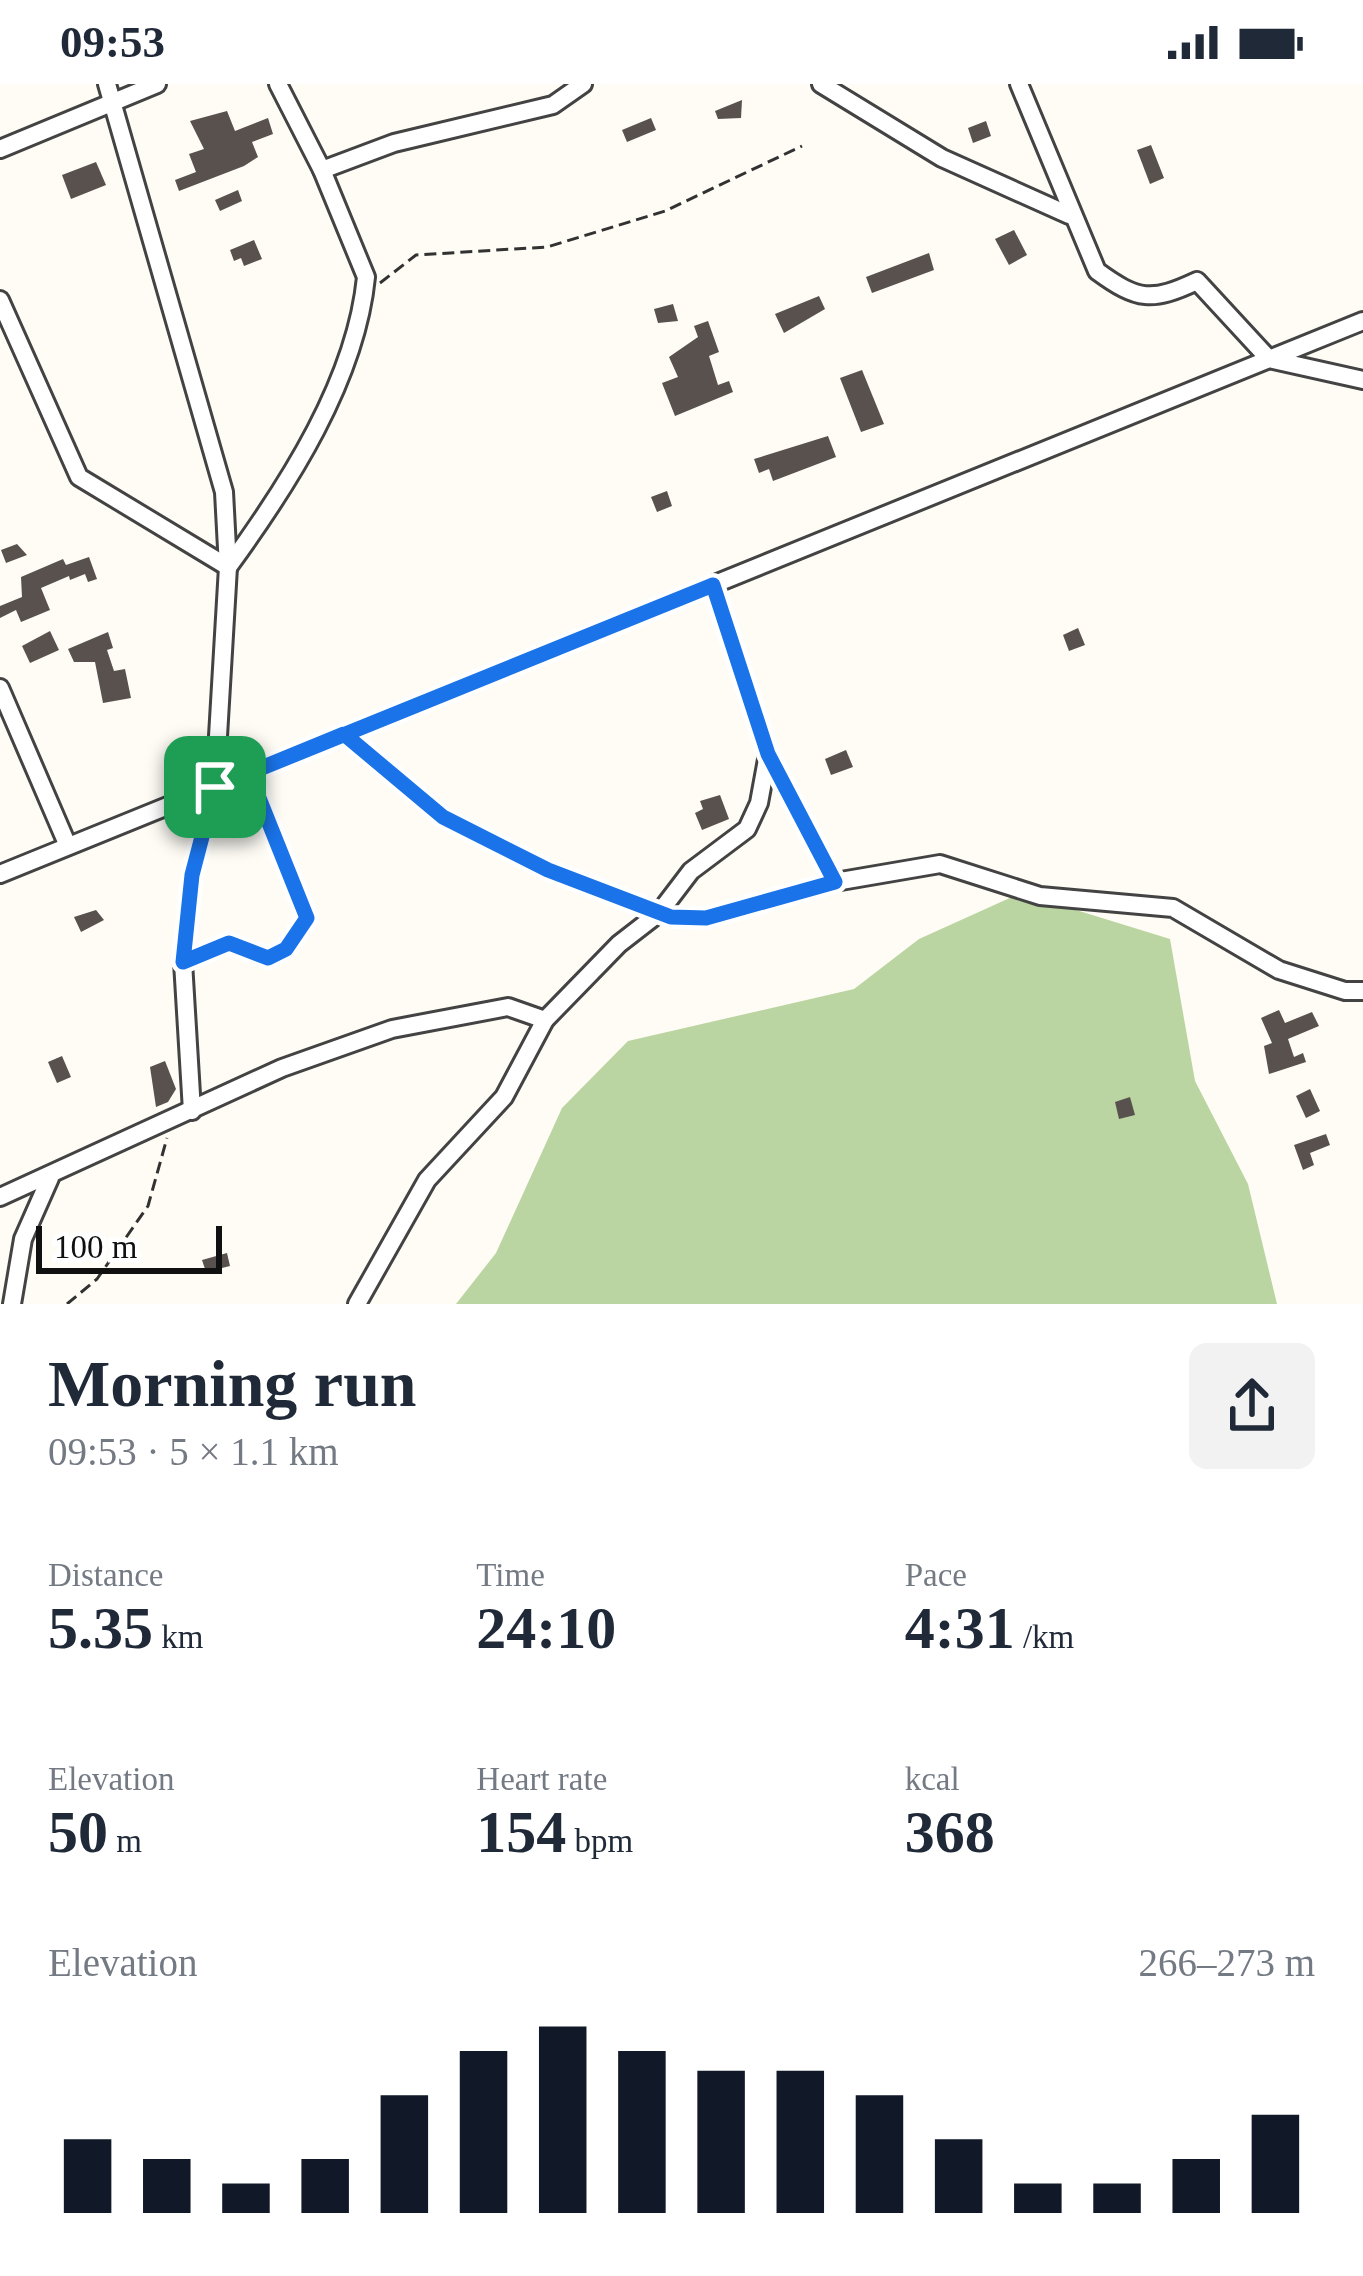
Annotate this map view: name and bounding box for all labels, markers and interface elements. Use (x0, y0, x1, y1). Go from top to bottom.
text: 09:53 (60, 17, 165, 67)
pin (164, 736, 266, 838)
icon: arrive (182, 754, 248, 820)
scale bar (36, 1220, 222, 1273)
text: 100 m (54, 1229, 137, 1265)
button: share (1189, 1343, 1315, 1469)
text: Morning run (48, 1347, 417, 1420)
text: 09:53 · 5 × 1.1 km (48, 1430, 339, 1473)
text: Distance (48, 1557, 163, 1593)
text: Time (476, 1557, 545, 1593)
text: Pace (905, 1557, 967, 1593)
text: 5.35 (48, 1595, 153, 1661)
text: 24:10 (476, 1595, 616, 1661)
text: 4:31 (905, 1595, 1015, 1661)
text: km (153, 1619, 203, 1655)
text: /km (1015, 1619, 1074, 1655)
text: Elevation (48, 1761, 174, 1797)
text: Heart rate (476, 1761, 607, 1797)
text: kcal (905, 1761, 960, 1797)
text: 50 (48, 1799, 108, 1865)
text: 154 (476, 1799, 566, 1865)
text: 368 (905, 1799, 995, 1865)
text: m (108, 1823, 142, 1859)
text: bpm (566, 1823, 633, 1859)
text: Elevation (48, 1941, 197, 1984)
text: 266–273 m (1138, 1941, 1315, 1984)

